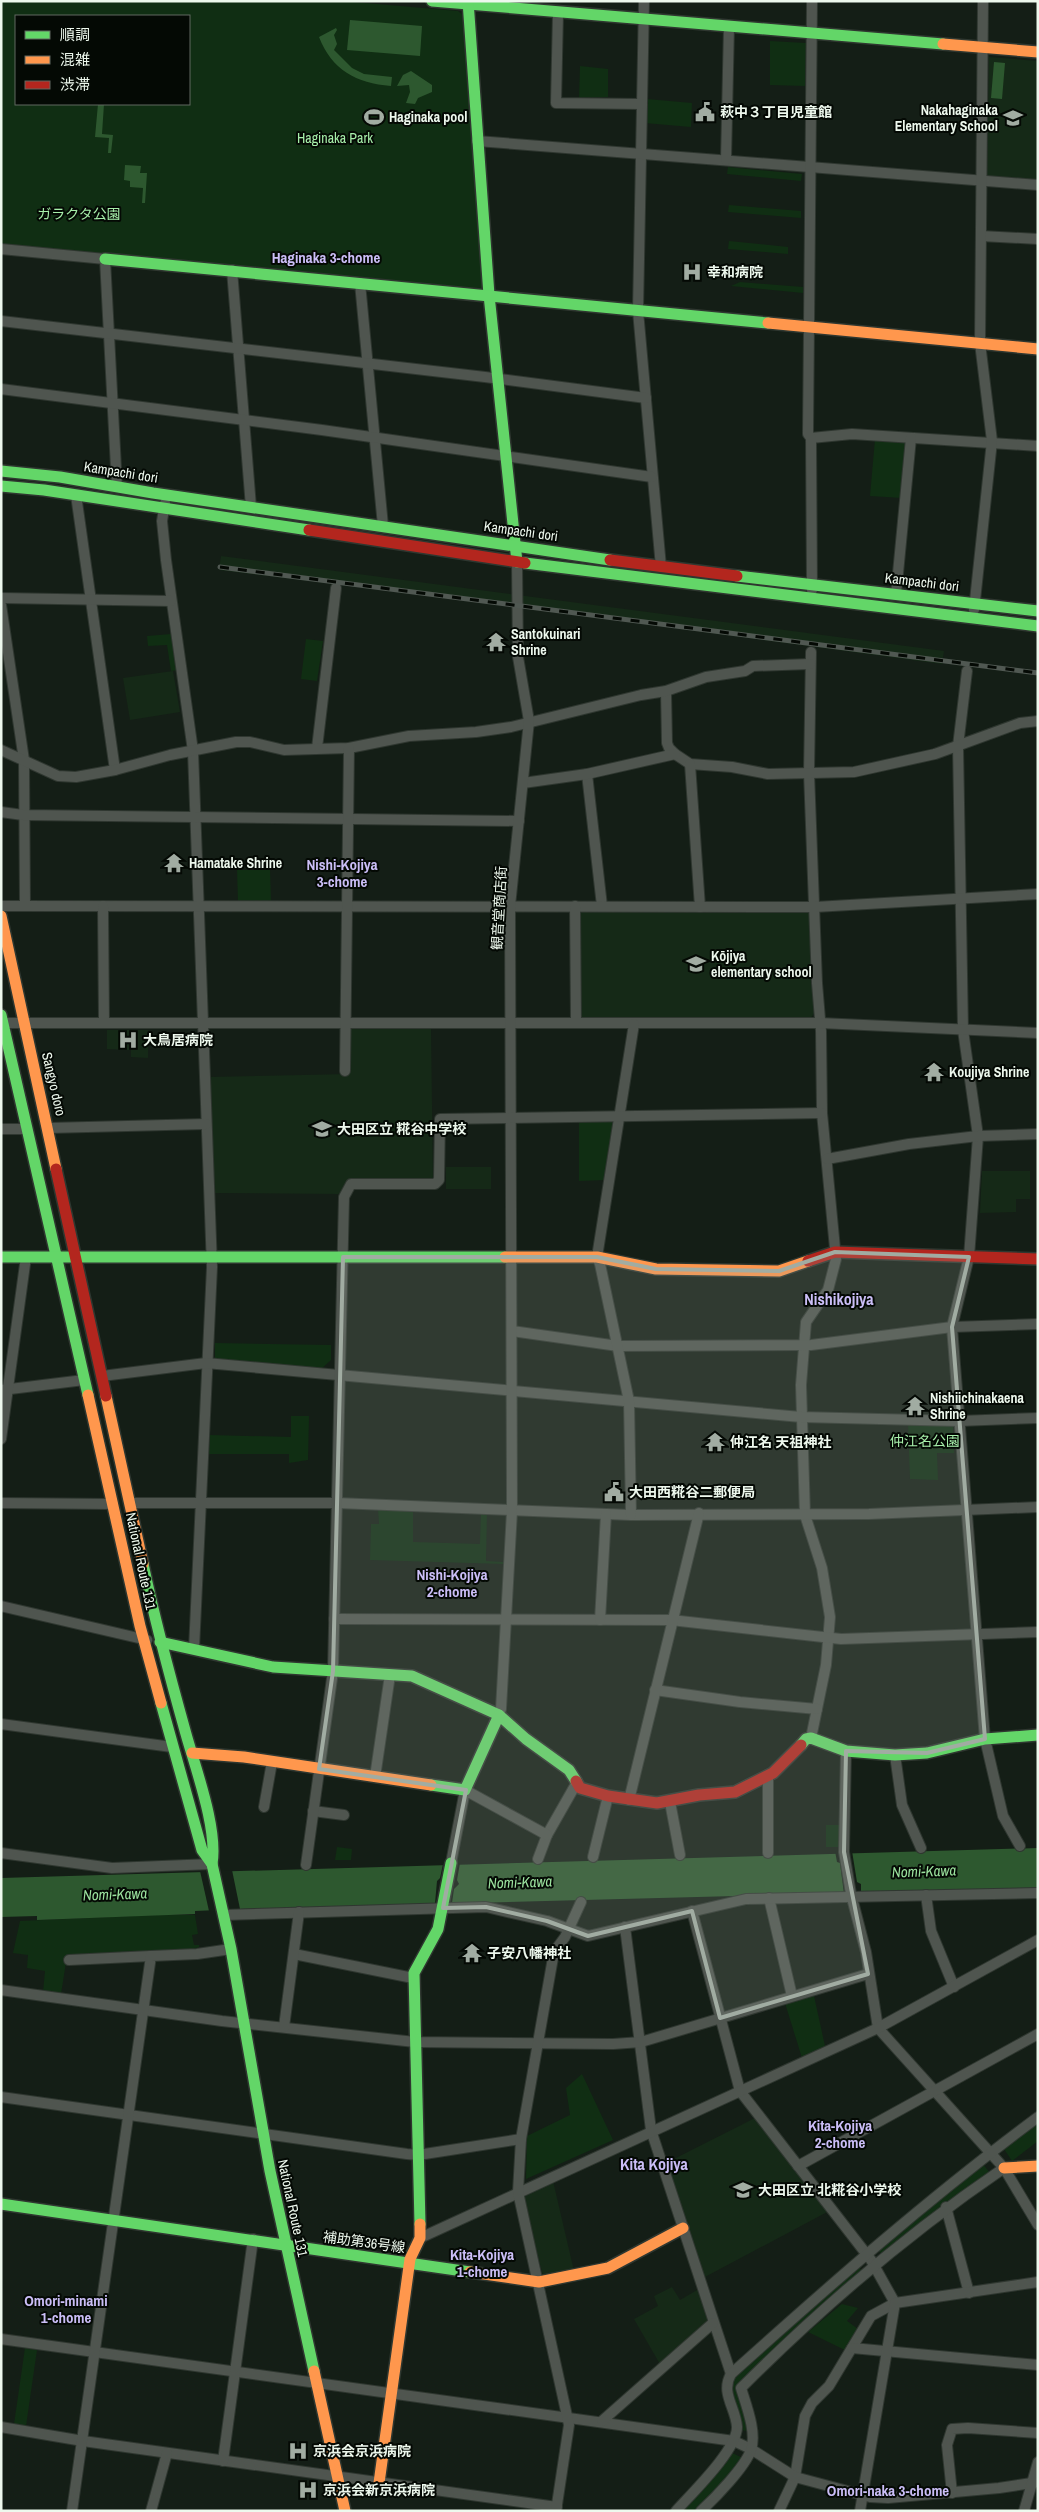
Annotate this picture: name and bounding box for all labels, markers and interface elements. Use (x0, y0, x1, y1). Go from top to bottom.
legend (15, 15, 190, 105)
text: 順調 (60, 24, 90, 45)
text: 混雑 (60, 49, 90, 70)
text: 渋滞 (60, 74, 90, 95)
public building icon: 萩中３丁目児童館 (694, 101, 716, 123)
place label: Nakahaginaka Elementary School (895, 101, 999, 135)
place label: 萩中３丁目児童館 (720, 103, 832, 121)
sports icon: Haginaka pool (363, 106, 385, 128)
school or university icon: Nakahaginaka Elementary School (1002, 107, 1024, 129)
place label: Haginaka pool (389, 108, 467, 126)
park label: Haginaka Park (297, 129, 373, 147)
park label: ガラクタ公園 (37, 205, 121, 223)
district label: Haginaka 3-chome (272, 247, 380, 268)
hospital icon: 幸和病院 (681, 261, 703, 283)
place label: 幸和病院 (707, 263, 763, 281)
street label: Kampachi dori (83, 457, 159, 487)
street label: Kampachi dori (483, 517, 559, 545)
street label: Kampachi dori (884, 569, 960, 595)
place label: Santokuinari Shrine (511, 625, 581, 659)
temple icon: Santokuinari Shrine (485, 631, 507, 653)
temple icon: Hamatake Shrine (163, 852, 185, 874)
place label: Hamatake Shrine (189, 854, 282, 872)
district label: Nishi-Kojiya 3-chome (306, 854, 378, 892)
street label: 観音堂商店街 (488, 866, 510, 950)
place label: Kōjiya elementary school (711, 947, 812, 981)
school or university icon: Kōjiya elementary school (685, 953, 707, 975)
hospital icon: 大鳥居病院 (117, 1029, 139, 1051)
place label: 大鳥居病院 (143, 1031, 213, 1049)
street label: Sangyo doro (38, 1050, 70, 1118)
temple icon: Koujiya Shrine (923, 1061, 945, 1083)
place label: Koujiya Shrine (949, 1063, 1029, 1081)
school or university icon: 大田区立 糀谷中学校 (311, 1118, 333, 1140)
place label: 大田区立 糀谷中学校 (337, 1120, 466, 1138)
district label: Nishikojiya (804, 1288, 874, 1310)
place label: Nishiichinakaena Shrine (930, 1389, 1024, 1423)
temple icon: Nishiichinakaena Shrine (904, 1395, 926, 1417)
temple icon: 仲江名 天祖神社 (704, 1431, 726, 1453)
park label: 仲江名公園 (890, 1432, 960, 1450)
place label: 仲江名 天祖神社 (730, 1433, 831, 1451)
public building icon: 大田西糀谷二郵便局 (603, 1481, 625, 1503)
place label: 大田西糀谷二郵便局 (629, 1483, 755, 1501)
street label: National Route 131 (122, 1511, 160, 1612)
district label: Nishi-Kojiya 2-chome (416, 1564, 488, 1602)
water label: Nomi-Kawa (892, 1859, 957, 1883)
water label: Nomi-Kawa (488, 1870, 553, 1894)
water label: Nomi-Kawa (83, 1882, 148, 1906)
temple icon: 子安八幡神社 (461, 1942, 483, 1964)
place label: 子安八幡神社 (487, 1944, 571, 1962)
district label: Kita-Kojiya 2-chome (808, 2115, 872, 2153)
district label: Kita Kojiya (620, 2153, 689, 2175)
street label: National Route 131 (274, 2158, 312, 2259)
school or university icon: 大田区立 北糀谷小学校 (732, 2179, 754, 2201)
place label: 大田区立 北糀谷小学校 (758, 2181, 901, 2199)
street label: 補助第36号線 (322, 2227, 406, 2257)
district label: Kita-Kojiya 1-chome (450, 2244, 514, 2282)
district label: Omori-minami 1-chome (24, 2290, 108, 2328)
hospital icon: 京浜会京浜病院 (287, 2440, 309, 2462)
place label: 京浜会京浜病院 (313, 2442, 411, 2460)
hospital icon: 京浜会新京浜病院 (297, 2479, 319, 2501)
district label: Omori-naka 3-chome (827, 2480, 949, 2501)
place label: 京浜会新京浜病院 (323, 2481, 435, 2499)

